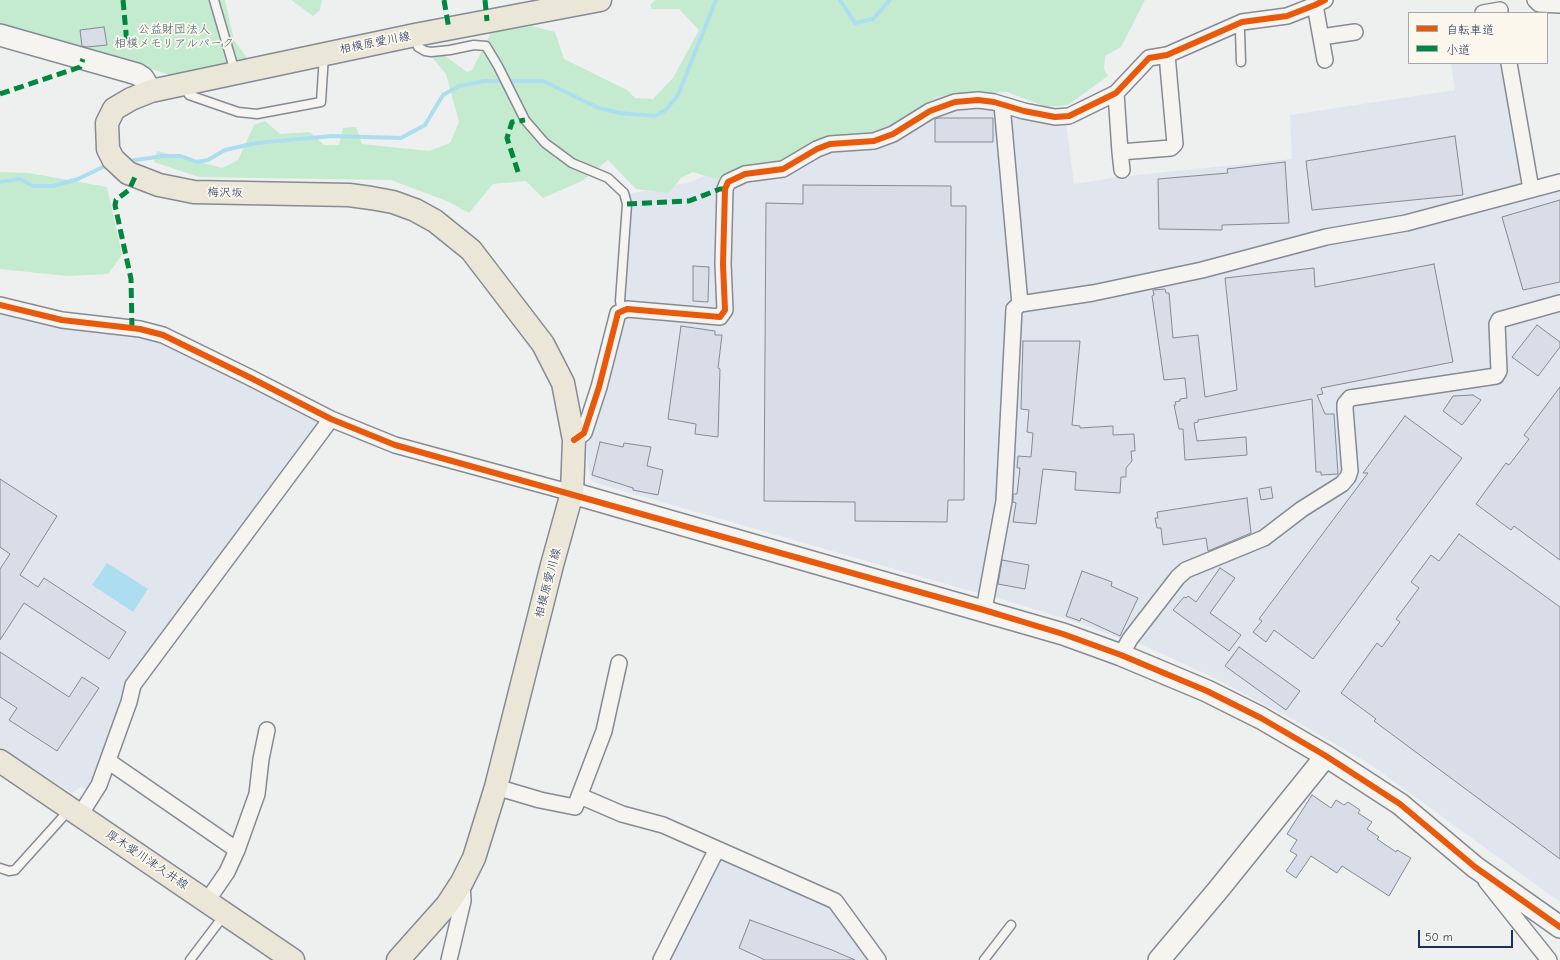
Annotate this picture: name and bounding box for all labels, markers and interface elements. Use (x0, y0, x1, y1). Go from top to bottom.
legend (1408, 12, 1548, 64)
park label: 公益財団法人 相模メモリアルパーク (114, 23, 234, 51)
text: 自転車道 (1446, 23, 1494, 37)
street label: 相模原愛川線 (338, 29, 412, 57)
text: 小道 (1446, 43, 1470, 57)
street label: 梅沢坂 (207, 185, 243, 201)
street label: 相模原愛川線 (532, 546, 564, 620)
street label: 厚木愛川津久井線 (103, 827, 191, 893)
scale bar (1420, 922, 1515, 948)
text: 50 m (1425, 930, 1453, 944)

